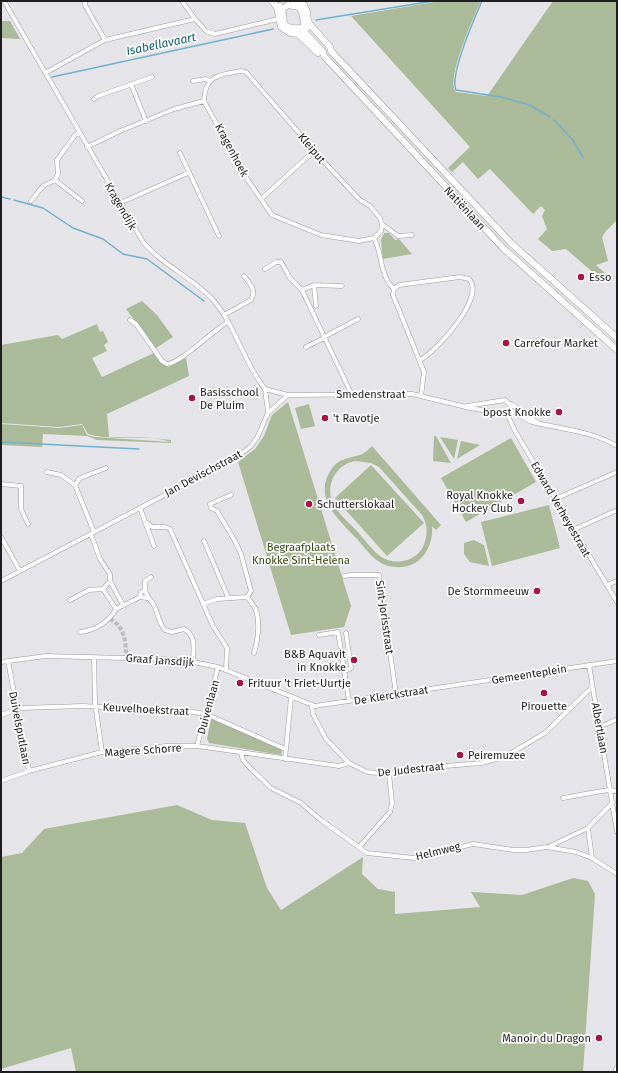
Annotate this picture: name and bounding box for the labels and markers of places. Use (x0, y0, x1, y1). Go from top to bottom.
place label: Esso (589, 271, 611, 284)
marker: Esso (576, 272, 586, 282)
place label: Carrefour Market (514, 337, 598, 350)
marker: Carrefour Market (501, 338, 511, 348)
place label: Basisschool De Pluim (200, 386, 259, 412)
marker: Basisschool De Pluim (187, 393, 197, 403)
place label: bpost Knokke (483, 406, 551, 419)
marker: bpost Knokke (554, 407, 564, 417)
place label: 't Ravotje (333, 412, 380, 425)
marker: 't Ravotje (320, 413, 330, 423)
place label: Royal Knokke Hockey Club (446, 489, 513, 515)
marker: Royal Knokke Hockey Club (516, 496, 526, 506)
place label: Schutterslokaal (317, 498, 394, 511)
marker: Schutterslokaal (304, 499, 314, 509)
place label: De Stormmeeuw (447, 585, 529, 598)
marker: De Stormmeeuw (532, 586, 542, 596)
place label: B&B Aquavit in Knokke (284, 648, 346, 674)
marker: B&B Aquavit in Knokke (349, 655, 359, 665)
place label: Frituur 't Friet-Uurtje (248, 677, 351, 690)
marker: Frituur 't Friet-Uurtje (235, 678, 245, 688)
marker: Pirouette (539, 688, 549, 698)
place label: Pirouette (521, 700, 567, 713)
place label: Peiremuzee (468, 749, 526, 762)
marker: Peiremuzee (455, 750, 465, 760)
place label: Manoir du Dragon (502, 1032, 591, 1045)
marker: Manoir du Dragon (594, 1033, 604, 1043)

